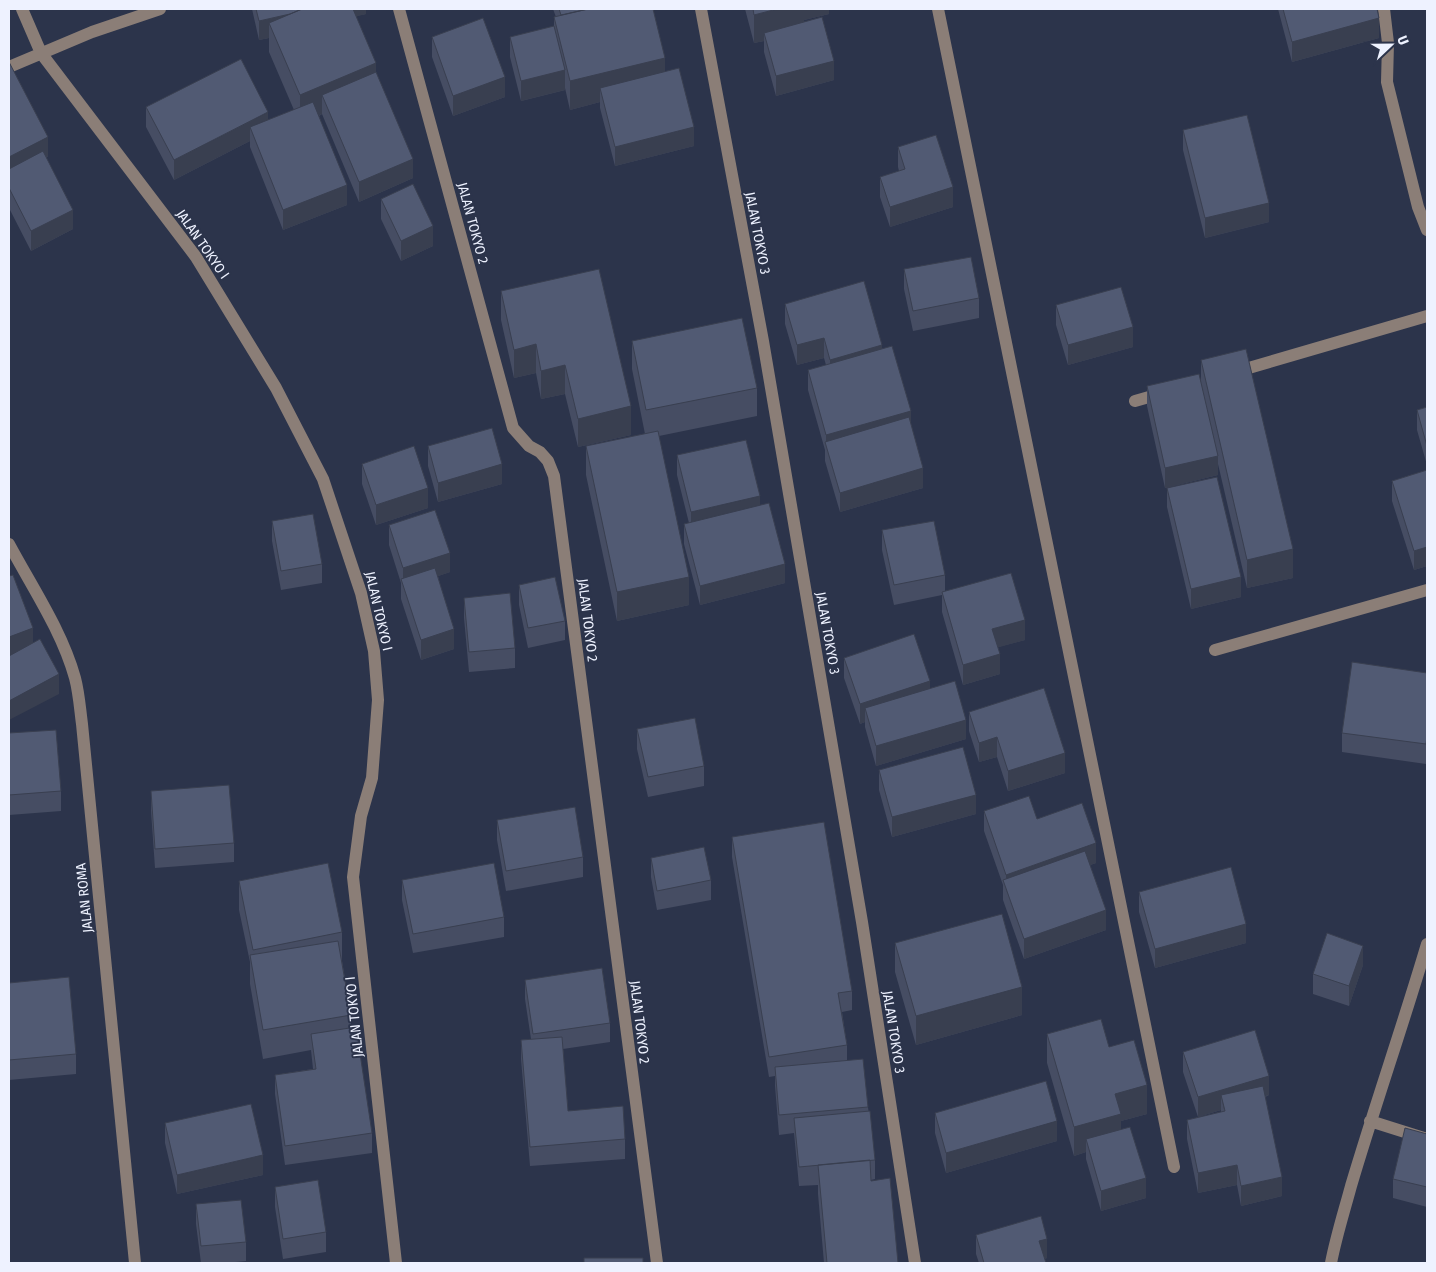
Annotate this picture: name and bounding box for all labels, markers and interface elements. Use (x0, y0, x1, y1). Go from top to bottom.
north arrow (1366, 20, 1416, 70)
text: U (1393, 33, 1412, 47)
street label: JALAN TOKYO 2 (453, 181, 492, 266)
street label: JALAN TOKYO 3 (741, 190, 774, 276)
street label: JALAN TOKYO I (172, 206, 233, 282)
street label: JALAN TOKYO I (361, 570, 396, 653)
street label: JALAN TOKYO 2 (574, 578, 601, 663)
street label: JALAN TOKYO 3 (812, 590, 843, 676)
street label: JALAN ROMA (72, 862, 97, 934)
street label: JALAN TOKYO I (342, 976, 367, 1058)
street label: JALAN TOKYO 2 (626, 980, 653, 1065)
street label: JALAN TOKYO 3 (879, 989, 908, 1075)

